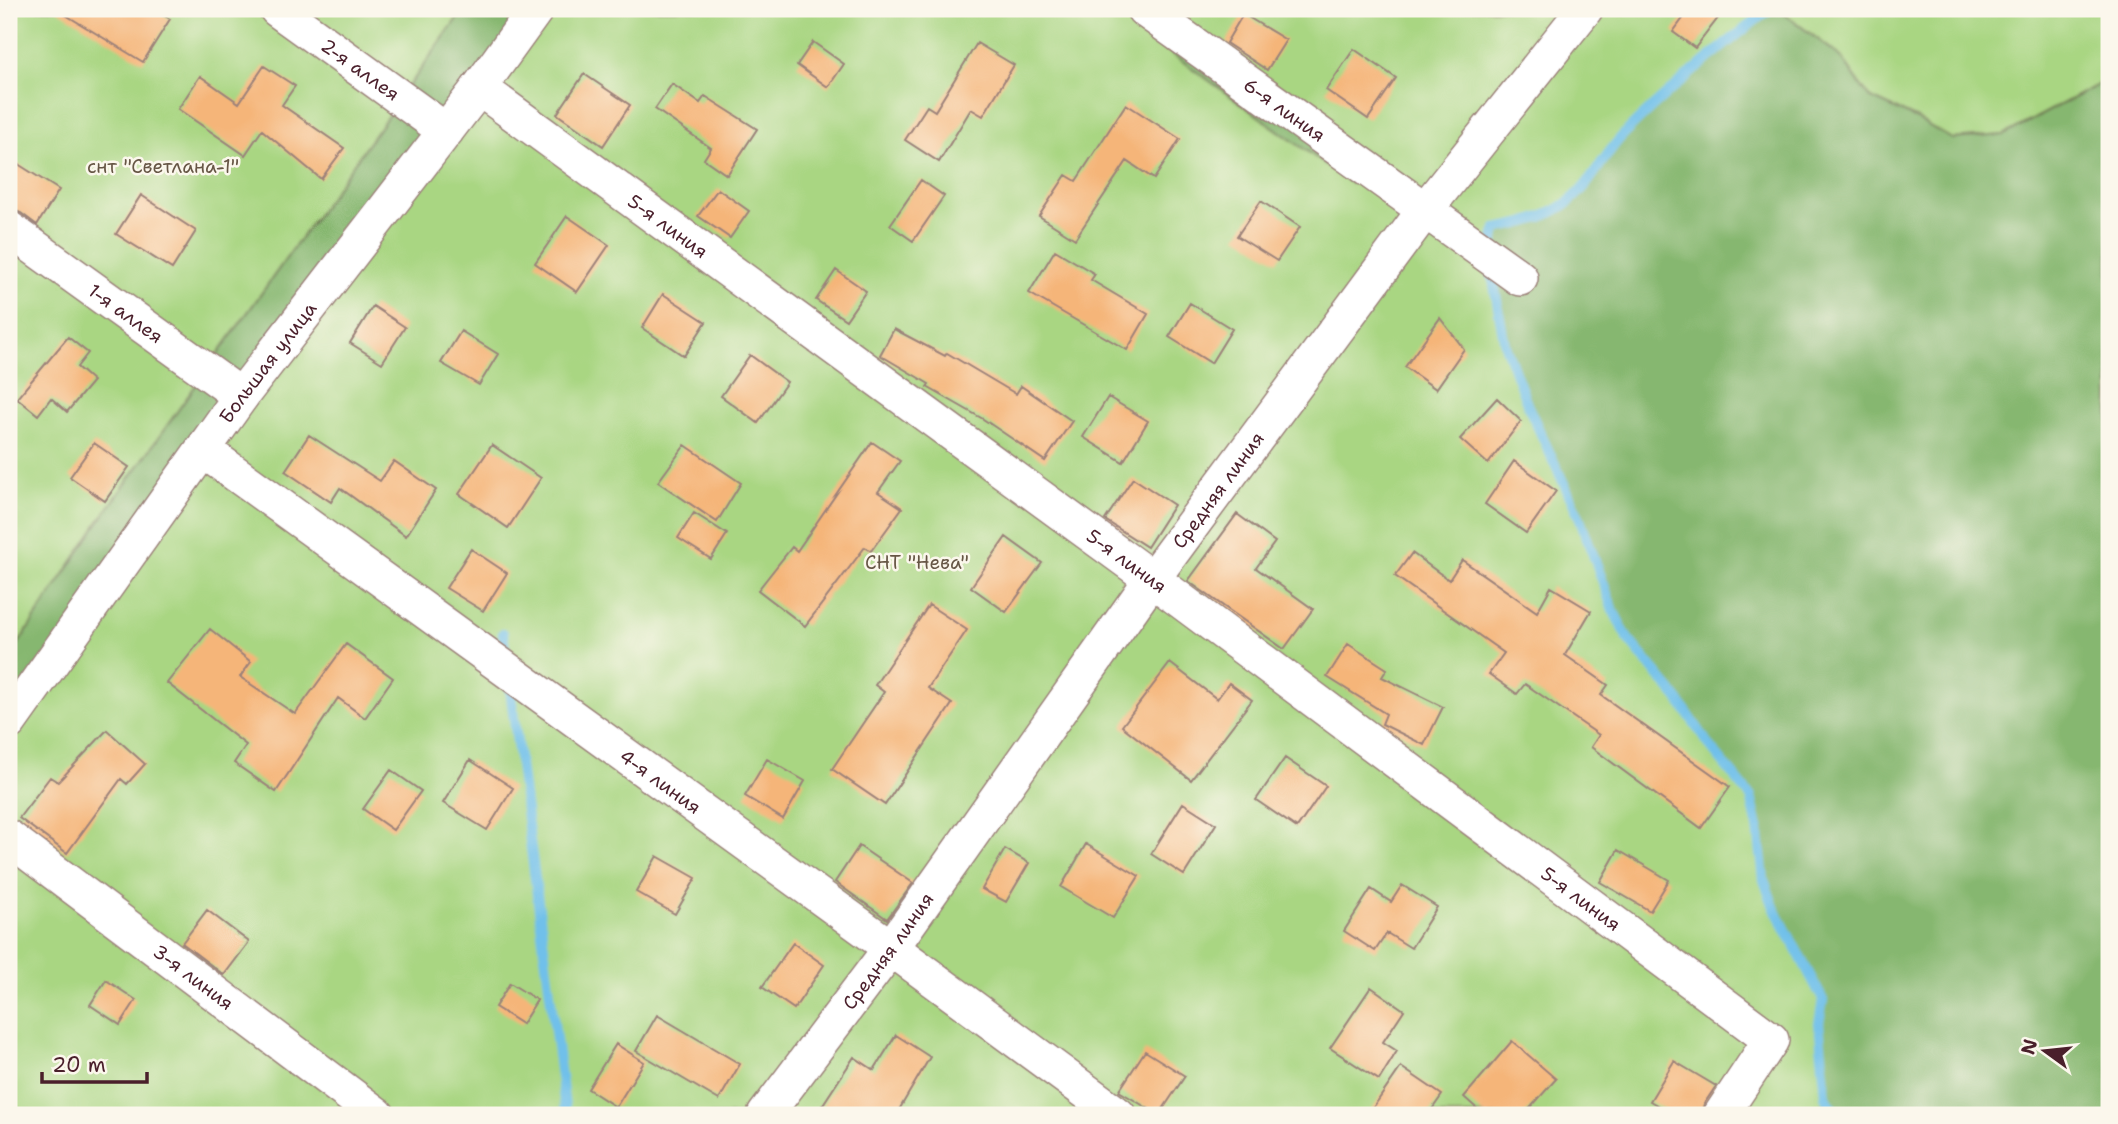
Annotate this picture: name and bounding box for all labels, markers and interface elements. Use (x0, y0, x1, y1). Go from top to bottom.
street label: 2-я аллея (316, 32, 405, 106)
street label: 6-я линия (1239, 72, 1331, 147)
park label: снт "Светлана-1" (87, 154, 239, 179)
street label: 5-я линия (623, 188, 713, 264)
street label: 1-я аллея (83, 278, 168, 349)
street label: Большая улица (213, 296, 322, 428)
street label: Средняя линия (1166, 426, 1269, 553)
street label: 5-я линия (1082, 523, 1172, 598)
park label: СНТ "Нева" (865, 550, 969, 575)
street label: 4-я линия (615, 743, 707, 819)
street label: 5-я линия (1536, 861, 1626, 936)
street label: Средняя линия (837, 887, 939, 1014)
street label: 3-я линия (148, 938, 239, 1015)
north arrow (2010, 1016, 2080, 1086)
text: N (2015, 1036, 2043, 1057)
scale bar (42, 1040, 147, 1084)
text: 20 m (52, 1051, 106, 1079)

